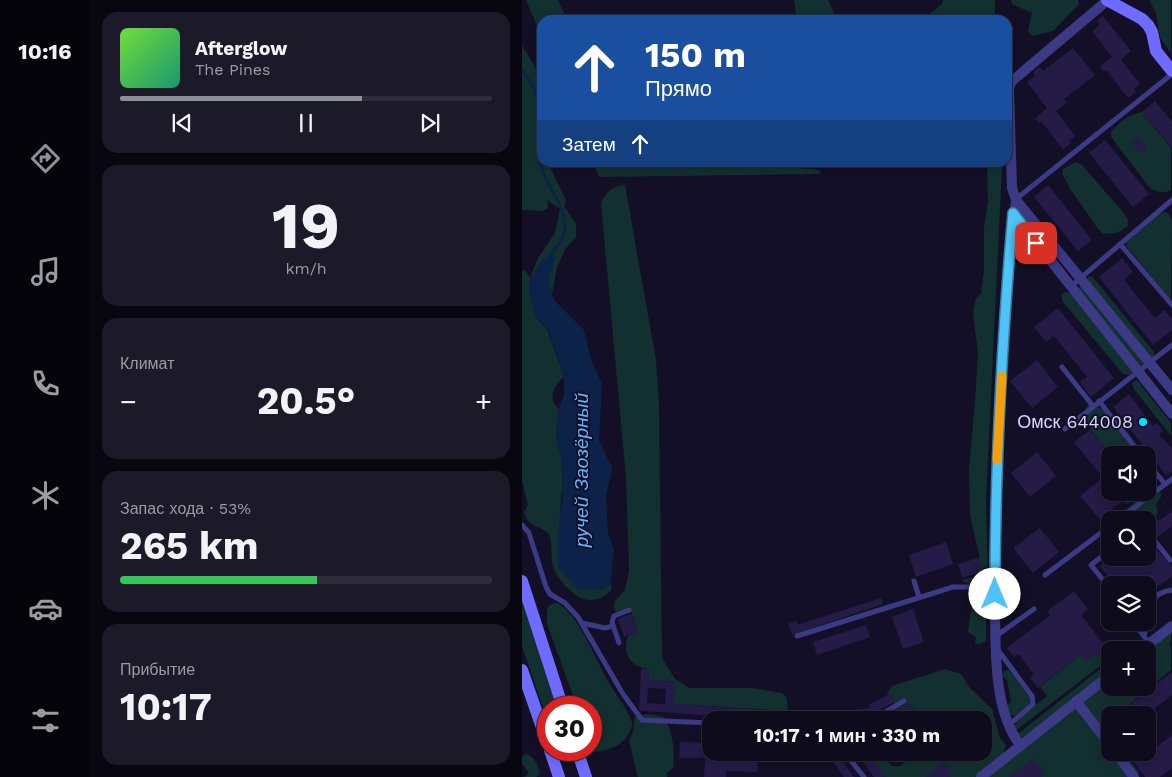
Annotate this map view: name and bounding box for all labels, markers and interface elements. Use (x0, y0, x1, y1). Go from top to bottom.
text: 150 m (645, 34, 746, 76)
icon: ahead (562, 35, 627, 100)
text: Afterglow (195, 37, 287, 60)
text: 10:16 (18, 39, 72, 64)
text: The Pines (195, 60, 271, 79)
text: Прямо (645, 76, 712, 101)
icon: previous (168, 109, 196, 137)
icon: pause (292, 109, 320, 137)
icon: next (416, 109, 444, 137)
icon: ahead (626, 130, 654, 158)
text: Затем (562, 133, 616, 156)
icon: directions (28, 141, 63, 176)
text: 19 (272, 188, 340, 264)
pin (1015, 222, 1057, 264)
icon: arrive (1022, 229, 1050, 257)
icon: music (28, 254, 63, 289)
text: km/h (285, 259, 327, 278)
text: Климат (120, 354, 174, 373)
icon: phone (28, 366, 63, 401)
text: 20.5° (257, 379, 355, 423)
text: − (120, 385, 137, 418)
text: + (475, 385, 492, 418)
water label: ручей Заозёрный (570, 392, 593, 548)
place label: Омск 644008 (1017, 411, 1133, 432)
marker: Омск 644008 (1137, 416, 1149, 428)
map controls (1101, 446, 1156, 761)
button: sound (1101, 446, 1156, 501)
icon: climate (28, 478, 63, 513)
text: Запас хода · 53% (120, 499, 251, 518)
button: search (1101, 511, 1156, 566)
text: 265 km (120, 524, 258, 568)
position arrow (968, 567, 1020, 619)
button: layers (1101, 576, 1156, 631)
icon: car (28, 591, 63, 626)
button: + (1101, 641, 1156, 696)
text: Прибытие (120, 660, 195, 679)
text: 10:17 (120, 685, 212, 729)
speed limit sign: 30 (537, 696, 602, 761)
icon: filters (28, 703, 63, 738)
button: − (1101, 706, 1156, 761)
text: 10:17 · 1 мин · 330 m (754, 724, 940, 747)

